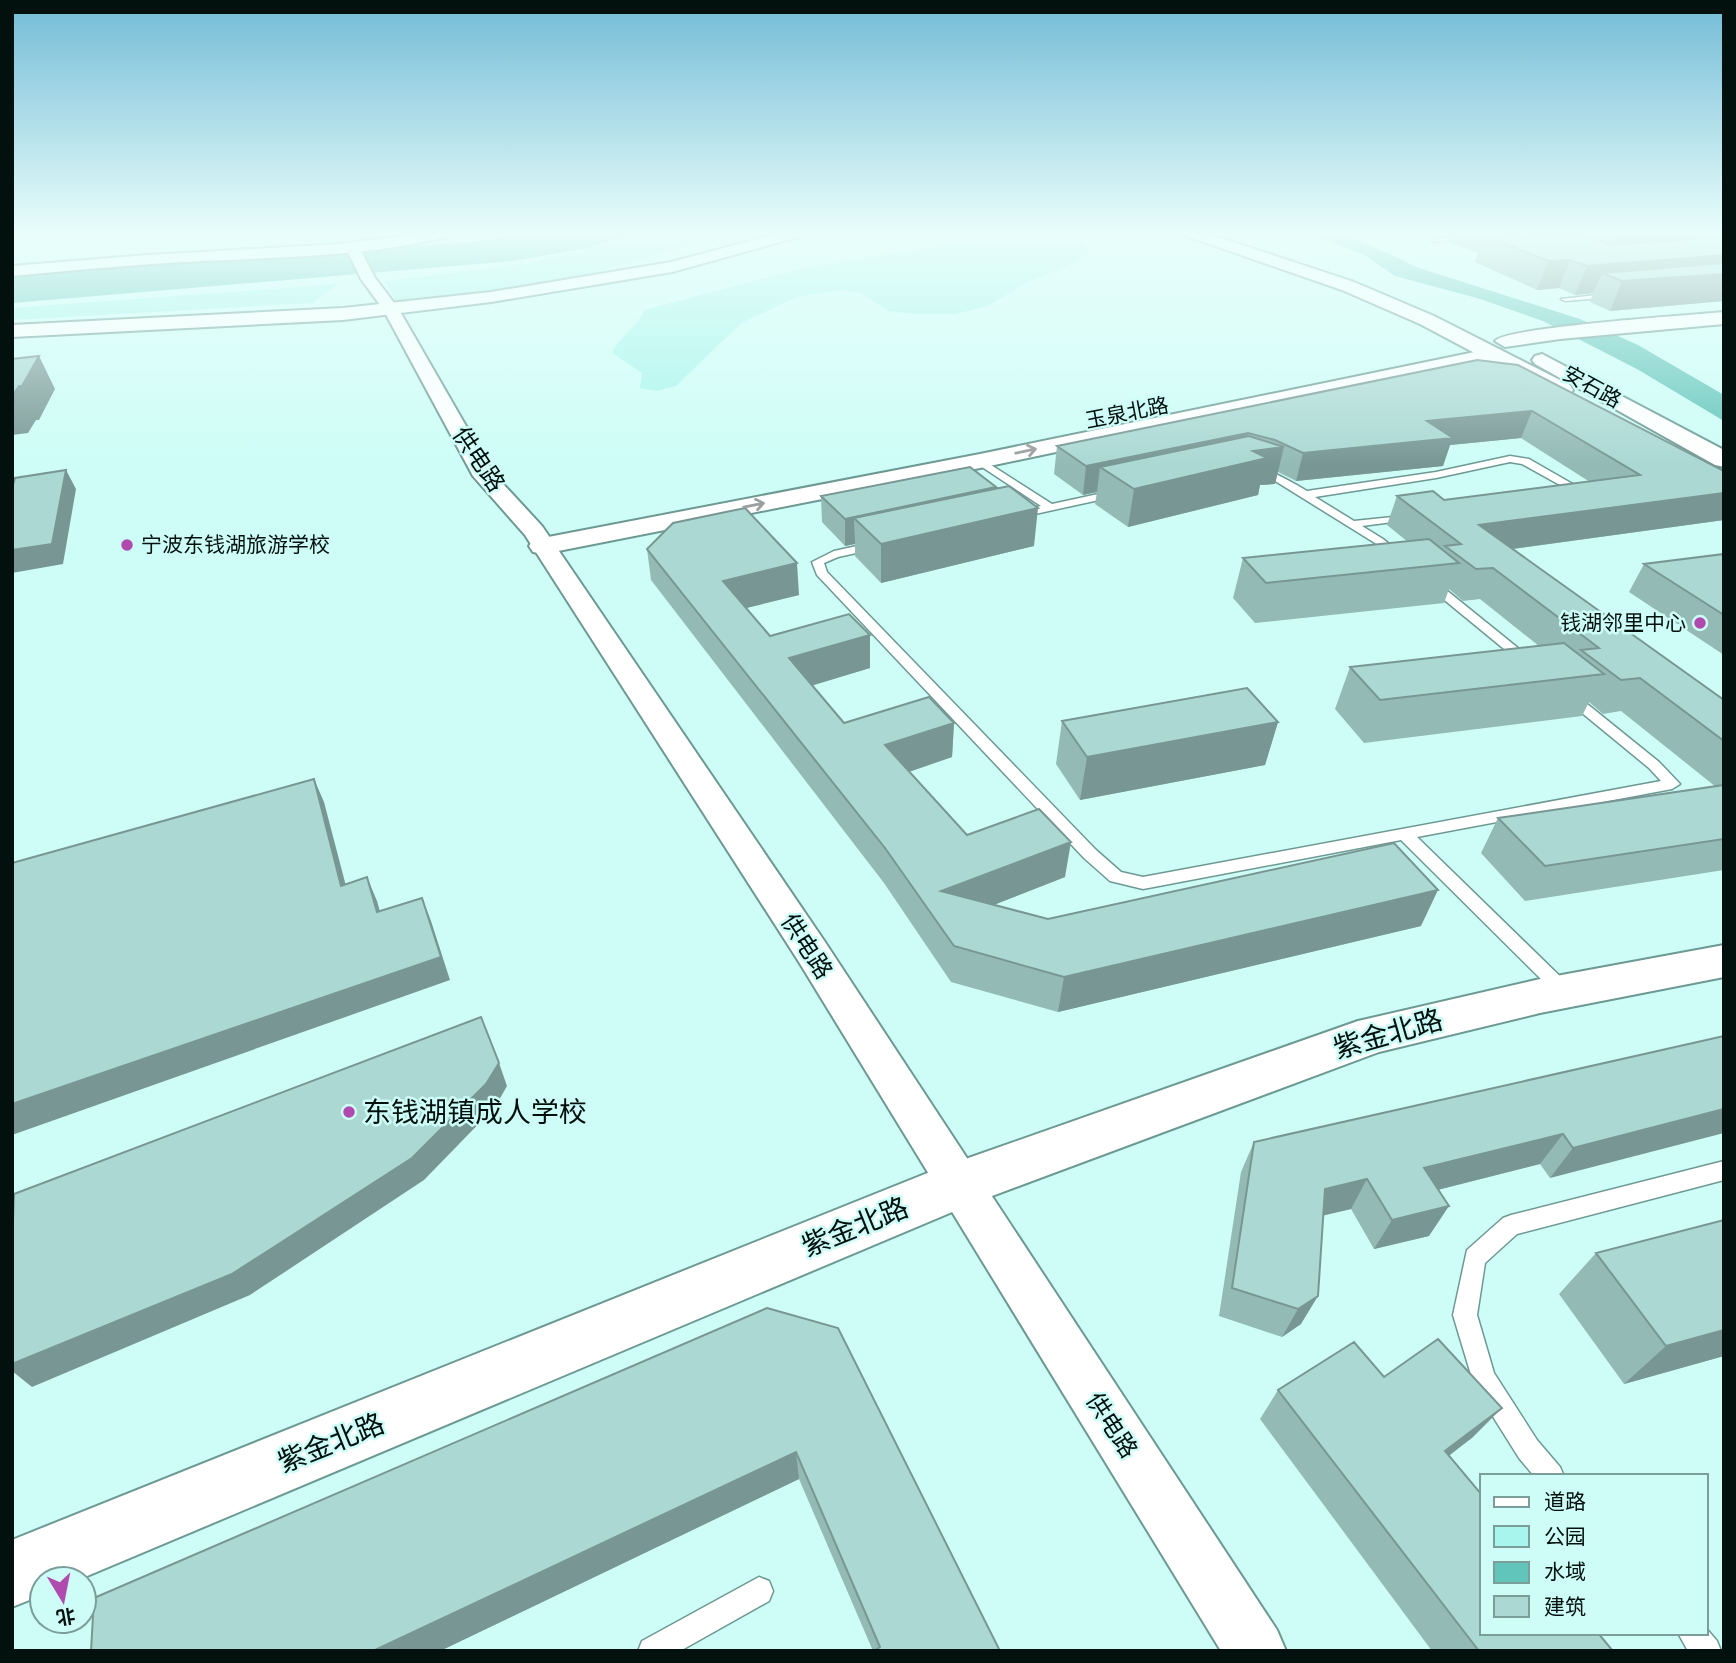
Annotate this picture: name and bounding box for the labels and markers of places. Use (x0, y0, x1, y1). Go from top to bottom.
place label: 宁波东钱湖旅游学校 (141, 530, 330, 560)
marker: 宁波东钱湖旅游学校 (119, 537, 135, 553)
place label: 钱湖邻里中心 (1560, 608, 1686, 638)
marker: 钱湖邻里中心 (1692, 615, 1708, 631)
place label: 东钱湖镇成人学校 (363, 1092, 587, 1133)
marker: 东钱湖镇成人学校 (341, 1104, 357, 1120)

